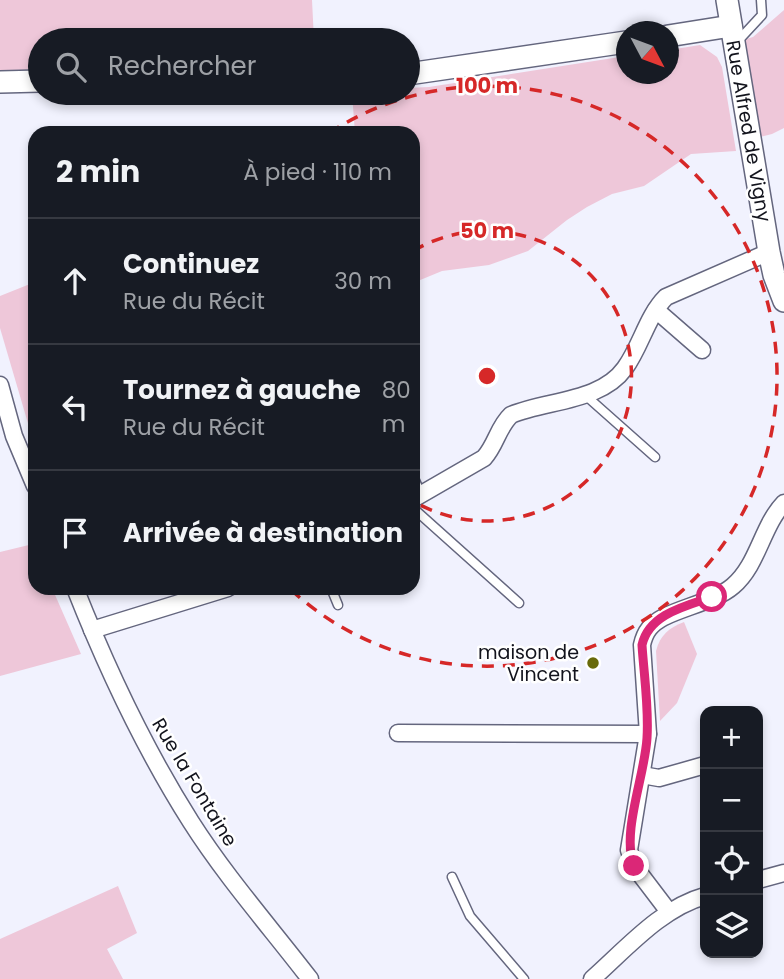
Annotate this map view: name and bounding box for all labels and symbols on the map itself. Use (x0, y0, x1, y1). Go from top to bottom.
north arrow (616, 21, 679, 84)
street label: Rue Alfred de Vigny (719, 38, 778, 224)
text: 100 m (456, 71, 518, 100)
text: 50 m (460, 216, 514, 245)
centre of rings (475, 364, 499, 388)
route start (696, 581, 727, 612)
place label: maison de Vincent (478, 639, 579, 688)
marker: maison de Vincent (585, 655, 601, 671)
street label: Rue la Fontaine (146, 713, 244, 852)
route end (618, 850, 649, 881)

